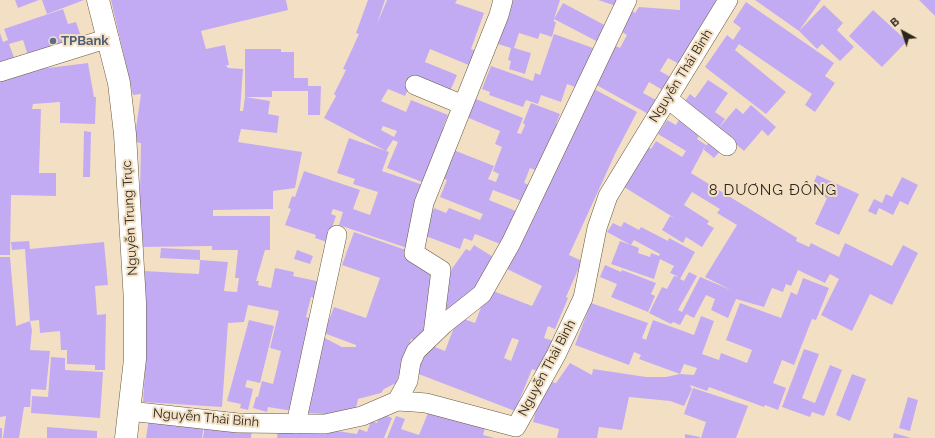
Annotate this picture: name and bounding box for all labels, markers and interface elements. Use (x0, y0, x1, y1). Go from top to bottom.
north arrow (883, 12, 923, 52)
text: B (888, 15, 902, 30)
street label: Nguyễn Thái Bình (646, 27, 716, 125)
place label: TPBank (61, 33, 109, 49)
marker: TPBank (48, 36, 58, 46)
street label: Nguyễn Trung Trực (119, 160, 141, 276)
district label: 8 DƯƠNG ĐÔNG (709, 181, 837, 199)
street label: Nguyễn Thái Bình (515, 317, 579, 419)
street label: Nguyễn Thái Bình (152, 406, 260, 430)

